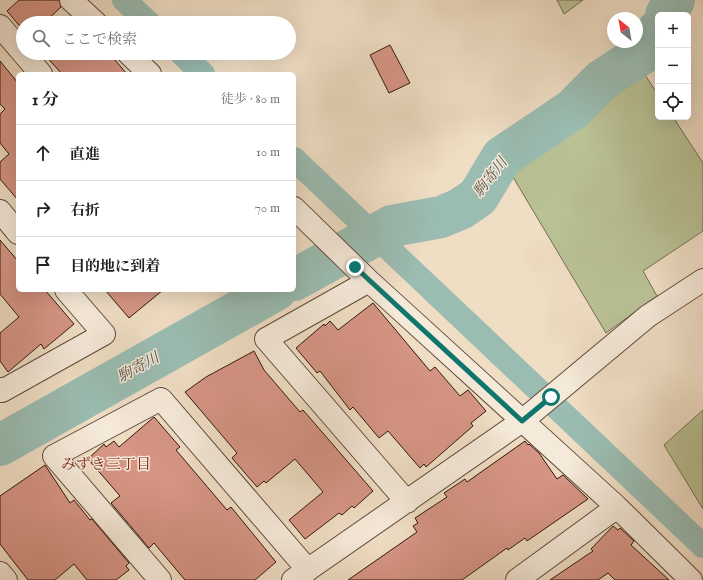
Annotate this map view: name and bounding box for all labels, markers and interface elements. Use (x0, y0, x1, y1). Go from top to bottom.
north arrow (607, 12, 643, 48)
map controls (655, 12, 691, 120)
button: + (655, 12, 691, 48)
search box (16, 16, 296, 60)
icon: search (30, 27, 52, 49)
text: ここで検索 (62, 30, 137, 49)
button: − (655, 48, 691, 84)
button: locate (655, 84, 691, 120)
text: 1 分 (32, 90, 59, 111)
text: 徒歩 · 80 m (221, 91, 280, 108)
icon: ahead (32, 142, 54, 164)
text: 10 m (256, 144, 280, 161)
text: 直進 (70, 145, 100, 164)
water label: 駒寄川 (469, 152, 513, 201)
icon: right (32, 198, 54, 220)
text: 70 m (255, 200, 280, 217)
text: 右折 (70, 201, 100, 220)
icon: arrive (32, 254, 54, 276)
text: 目的地に到着 (70, 257, 160, 276)
route end (346, 258, 364, 276)
water label: 駒寄川 (114, 347, 164, 387)
route start (542, 388, 560, 406)
district label: みずき三丁目 (61, 455, 151, 474)

